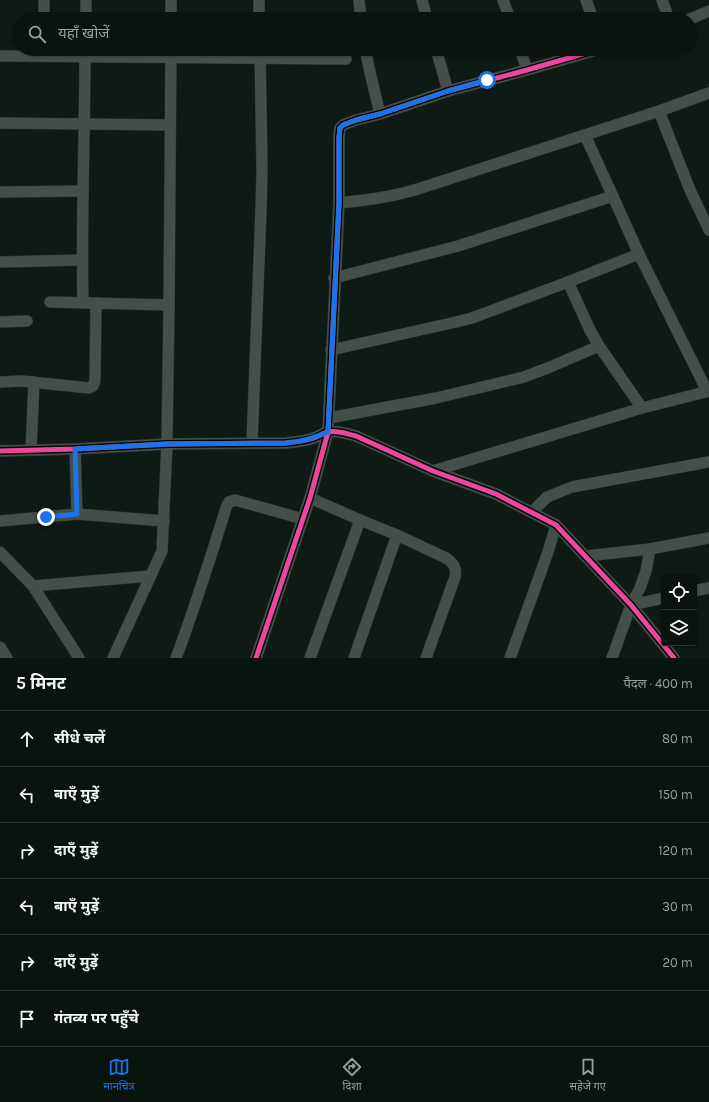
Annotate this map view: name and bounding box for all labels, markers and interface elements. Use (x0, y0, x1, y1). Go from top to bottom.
search box (12, 12, 697, 56)
icon: search (26, 23, 48, 45)
text: यहाँ खोजें (58, 24, 109, 42)
route start (478, 71, 496, 89)
route end (37, 508, 55, 526)
map controls (661, 574, 697, 646)
button: locate (661, 574, 697, 610)
button: layers (661, 610, 697, 646)
text: 5 मिनट (16, 673, 66, 693)
text: पैदल · 400 m (623, 676, 693, 691)
icon: ahead (16, 728, 38, 750)
text: सीधे चलें (54, 729, 105, 747)
text: 80 m (662, 731, 693, 746)
icon: left (16, 784, 38, 806)
text: बाएँ मुड़ें (54, 785, 99, 803)
text: 150 m (658, 787, 693, 802)
icon: right (16, 840, 38, 862)
text: दाएँ मुड़ें (54, 841, 98, 859)
text: 120 m (658, 843, 693, 858)
icon: left (16, 896, 38, 918)
text: बाएँ मुड़ें (54, 897, 99, 915)
text: 30 m (662, 899, 693, 914)
icon: right (16, 952, 38, 974)
text: दाएँ मुड़ें (54, 953, 98, 971)
text: 20 m (663, 955, 693, 970)
icon: arrive (16, 1008, 38, 1030)
text: गंतव्य पर पहुँचे (54, 1009, 139, 1027)
tab: मानचित्र (103, 1056, 135, 1094)
tab: दिशा (341, 1056, 363, 1094)
tab: सहेजे गए (569, 1056, 606, 1094)

